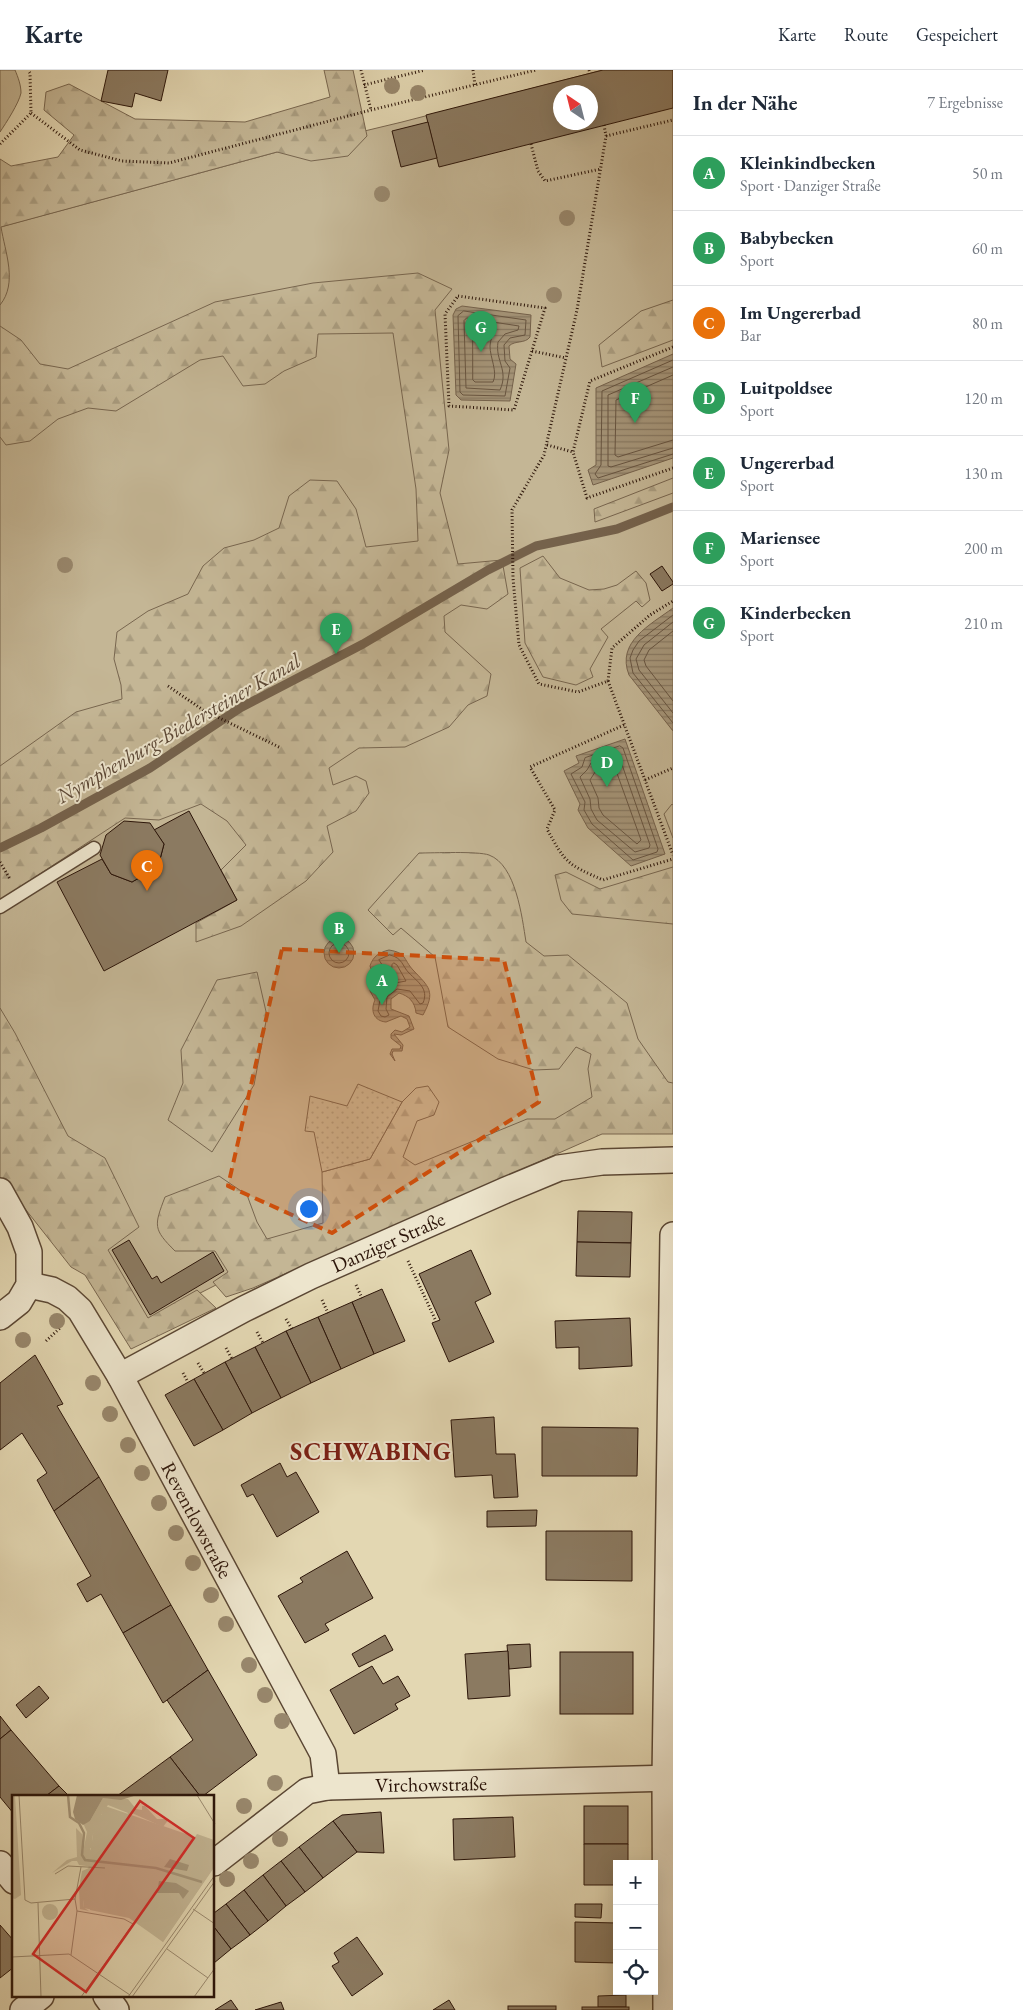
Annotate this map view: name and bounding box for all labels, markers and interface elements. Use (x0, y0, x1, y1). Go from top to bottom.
text: Karte (25, 19, 83, 50)
text: Karte (778, 23, 816, 46)
text: Route (844, 23, 888, 46)
text: Gespeichert (916, 23, 998, 46)
north arrow (553, 85, 598, 130)
text: In der Nähe (693, 89, 798, 116)
text: 7 Ergebnisse (927, 92, 1003, 113)
text: Kleinkindbecken (740, 150, 876, 175)
text: A (703, 163, 715, 184)
text: 50 m (972, 163, 1003, 184)
text: Sport · Danziger Straße (740, 175, 881, 196)
text: Babybecken (740, 225, 834, 250)
text: B (704, 238, 714, 259)
text: 60 m (972, 238, 1003, 259)
text: Sport (740, 250, 774, 271)
text: Im Ungererbad (740, 300, 861, 325)
pin: G (465, 311, 497, 352)
text: C (703, 313, 715, 334)
text: 80 m (972, 313, 1003, 334)
text: Bar (740, 325, 761, 346)
text: Luitpoldsee (740, 375, 832, 400)
pin: F (619, 382, 651, 423)
text: D (703, 388, 715, 409)
text: 120 m (964, 388, 1003, 409)
text: Sport (740, 400, 774, 421)
text: Ungererbad (740, 450, 834, 475)
text: E (704, 463, 714, 484)
text: 130 m (964, 463, 1003, 484)
text: Sport (740, 475, 774, 496)
text: Mariensee (740, 525, 820, 550)
text: F (705, 538, 713, 559)
text: 200 m (964, 538, 1003, 559)
text: Sport (740, 550, 774, 571)
text: Kinderbecken (740, 600, 851, 625)
pin: E (320, 613, 352, 654)
text: G (703, 613, 715, 634)
text: 210 m (964, 613, 1003, 634)
text: Sport (740, 625, 774, 646)
water label: Nymphenburg-Biedersteiner Kanal (50, 646, 306, 810)
pin: D (591, 746, 623, 787)
pin: C (131, 850, 163, 891)
pin: B (323, 912, 355, 953)
pin: A (366, 964, 398, 1005)
your location (296, 1196, 322, 1222)
street label: Danziger Straße (327, 1205, 449, 1279)
district label: SCHWABING (290, 1435, 452, 1467)
street label: Reventlowstraße (155, 1457, 239, 1583)
street label: Virchowstraße (375, 1770, 487, 1798)
inset map (12, 1795, 215, 1998)
map controls (613, 1860, 658, 1995)
button: + (613, 1860, 658, 1905)
button: − (613, 1905, 658, 1950)
button: locate (613, 1950, 658, 1995)

